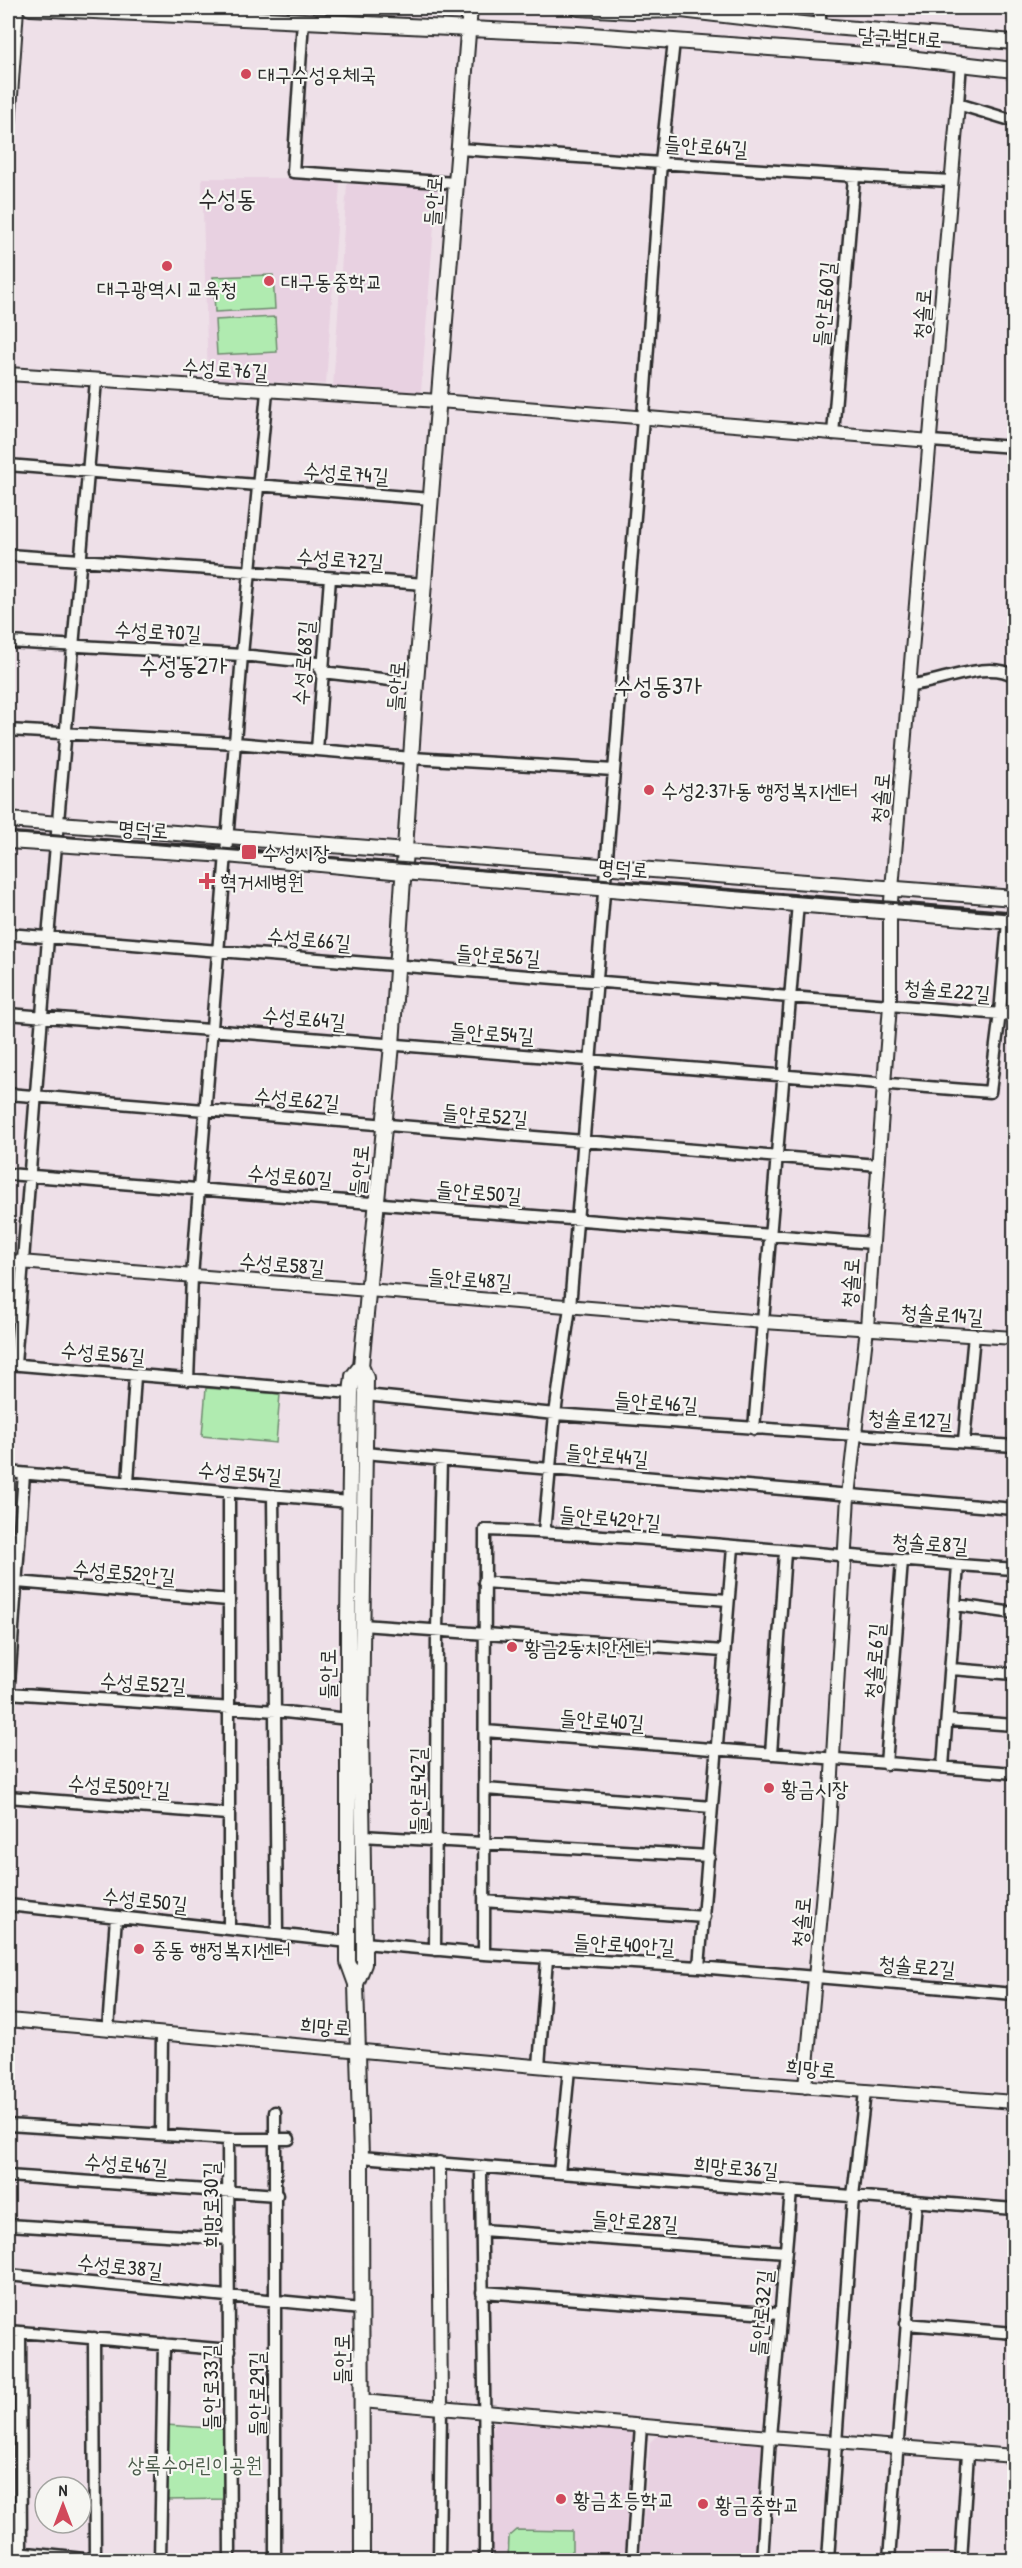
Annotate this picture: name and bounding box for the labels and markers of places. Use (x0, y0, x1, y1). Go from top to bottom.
place label: 대구수성우체국 (258, 60, 376, 89)
marker: 대구수성우체국 (239, 67, 253, 81)
marker: 대구광역시 교육청 (160, 259, 174, 273)
place label: 대구동중학교 (281, 267, 382, 296)
place label: 대구광역시 교육청 (97, 274, 237, 303)
marker: 대구동중학교 (262, 274, 276, 288)
place label: 수성2·3가동 행정복지센터 (661, 776, 858, 805)
marker: 수성2·3가동 행정복지센터 (642, 783, 656, 797)
place label: 수성시장 (262, 838, 330, 867)
marker: 수성시장 (240, 843, 258, 861)
place label: 혁거세병원 (220, 867, 305, 896)
marker: 혁거세병원 (198, 872, 216, 890)
place label: 황금2동치안센터 (524, 1633, 652, 1662)
marker: 황금2동치안센터 (505, 1640, 519, 1654)
place label: 황금시장 (781, 1774, 849, 1803)
marker: 황금시장 (762, 1781, 776, 1795)
place label: 중동 행정복지센터 (151, 1935, 291, 1964)
marker: 중동 행정복지센터 (132, 1942, 146, 1956)
place label: 황금초등학교 (573, 2485, 674, 2514)
place label: 황금중학교 (715, 2490, 800, 2519)
marker: 황금초등학교 (554, 2492, 568, 2506)
marker: 황금중학교 (696, 2497, 710, 2511)

